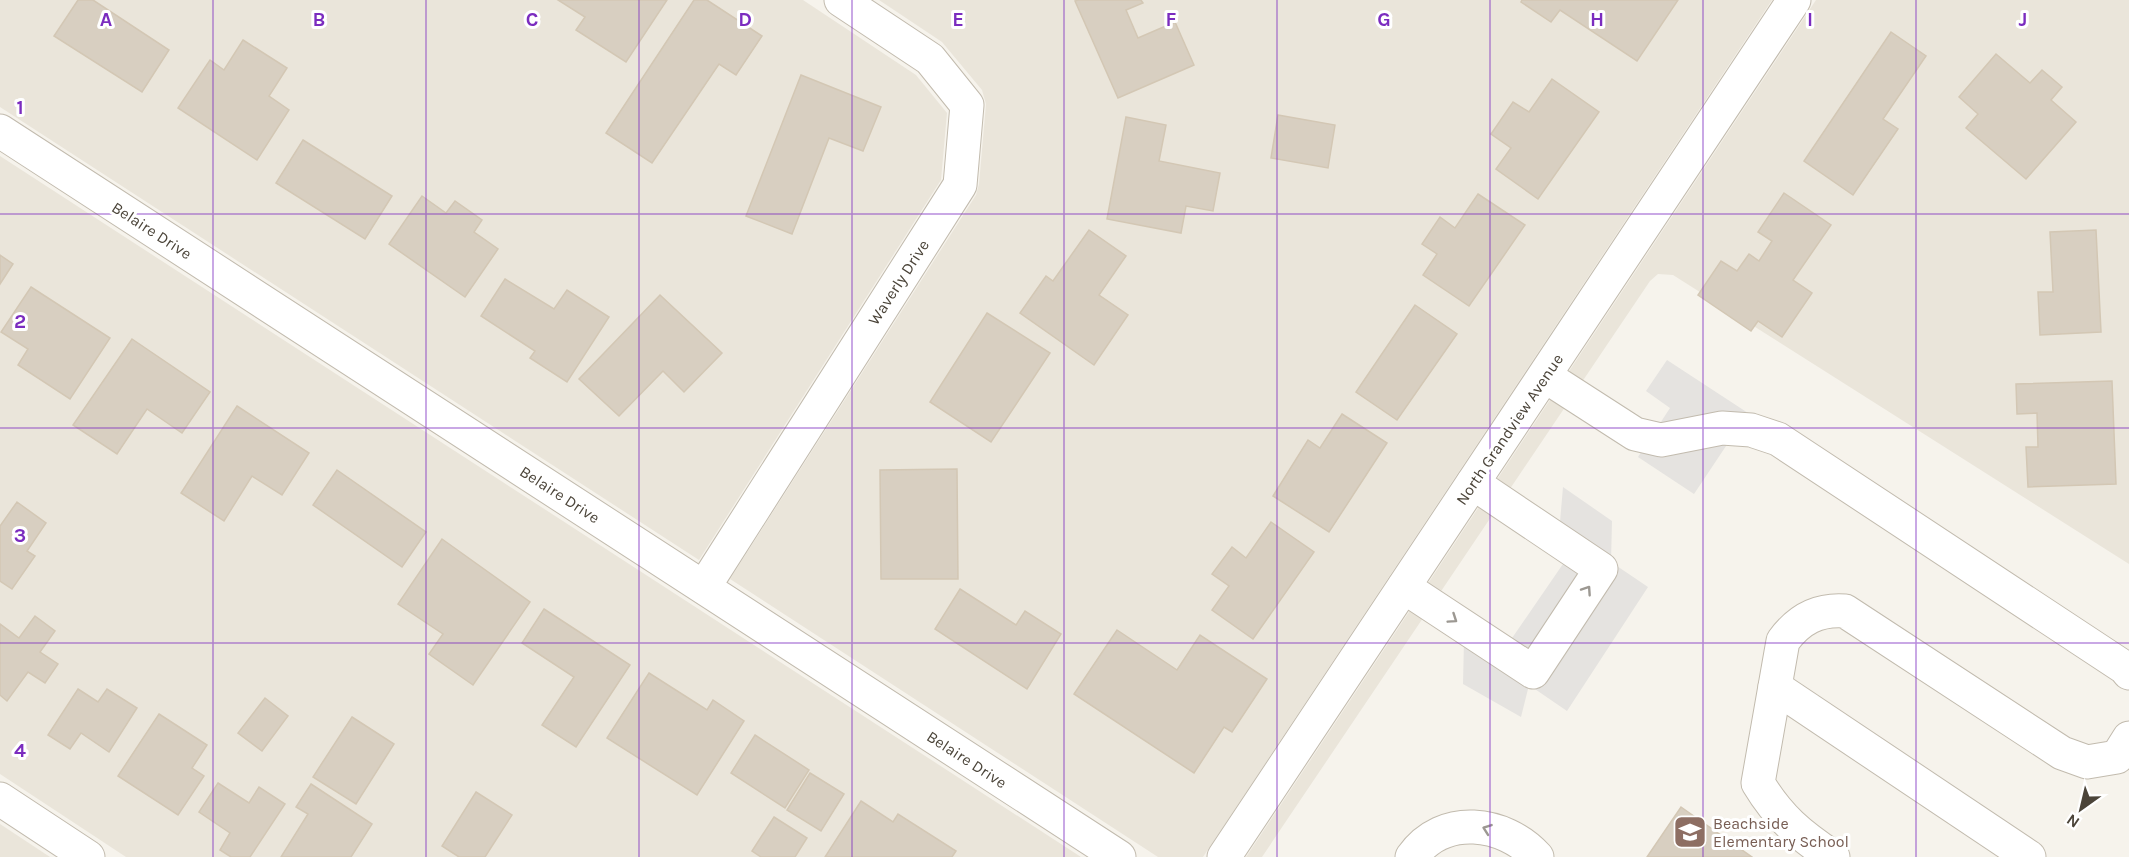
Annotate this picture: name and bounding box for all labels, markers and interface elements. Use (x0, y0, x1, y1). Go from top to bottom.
text: A (100, 8, 113, 31)
text: B (313, 8, 325, 31)
text: C (526, 8, 538, 31)
text: D (738, 8, 752, 31)
text: E (952, 8, 964, 31)
text: F (1166, 8, 1177, 31)
text: G (1377, 8, 1391, 31)
text: H (1590, 8, 1604, 31)
text: I (1807, 8, 1813, 31)
text: J (2019, 8, 2027, 31)
text: 1 (16, 96, 24, 119)
street label: Belaire Drive (108, 198, 195, 263)
street label: Waverly Drive (864, 236, 933, 328)
text: 2 (14, 310, 26, 333)
street label: North Grandview Avenue (1452, 350, 1567, 508)
street label: Belaire Drive (516, 462, 603, 527)
text: 3 (14, 524, 26, 547)
one-way arrow (1580, 585, 1591, 596)
one-way arrow (1446, 612, 1457, 623)
street label: Belaire Drive (923, 727, 1010, 792)
text: 4 (14, 739, 26, 762)
north arrow (2051, 779, 2111, 839)
text: N (2063, 810, 2083, 832)
school or university icon: Beachside Elementary School (1672, 814, 1708, 850)
place label: Beachside Elementary School (1713, 814, 1849, 851)
one-way arrow (1482, 824, 1493, 836)

